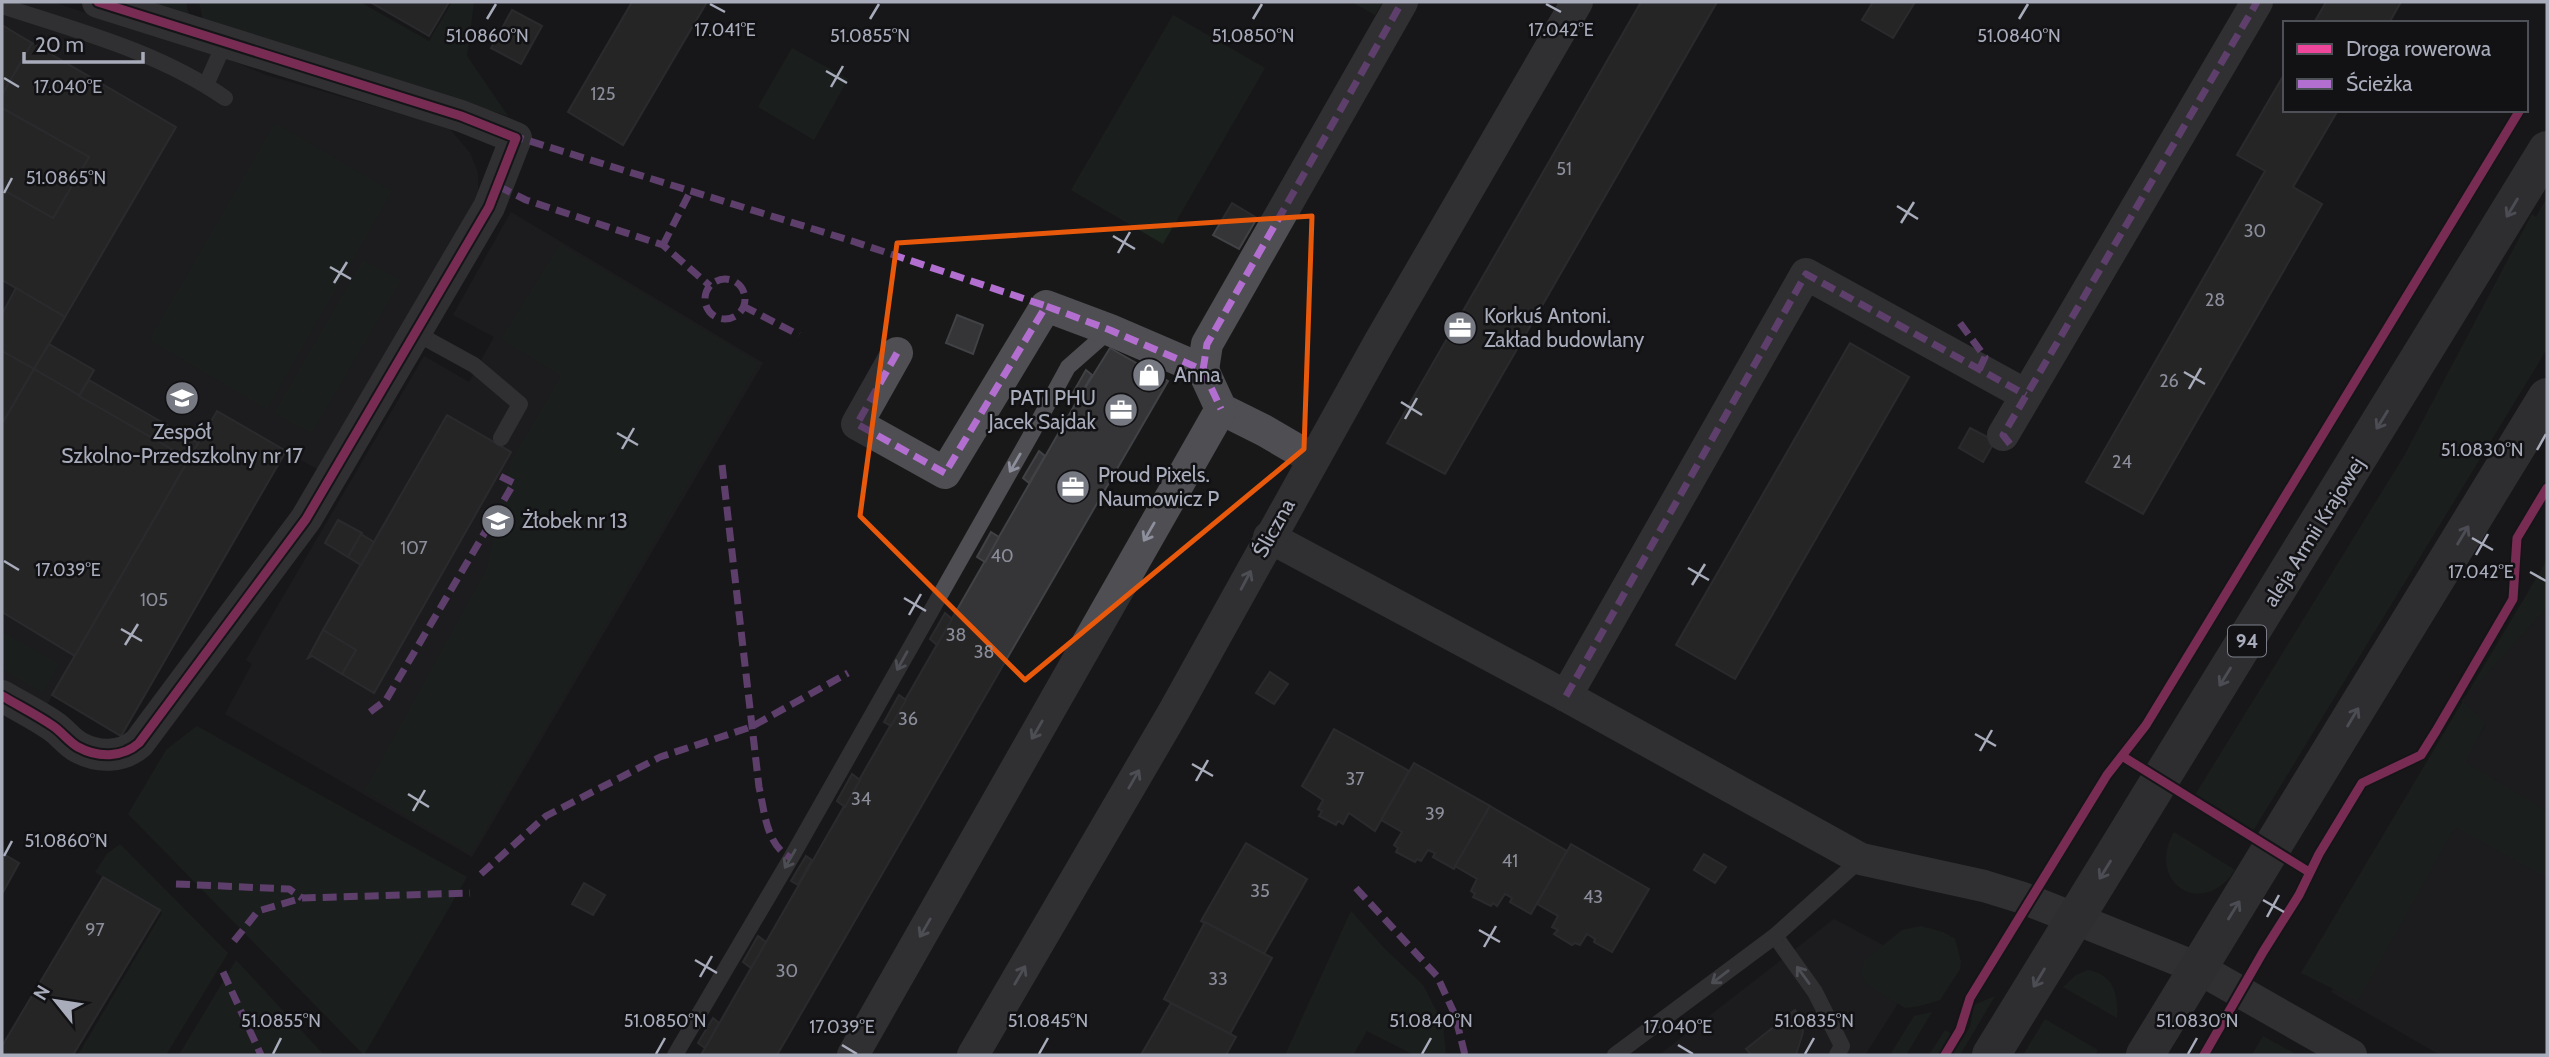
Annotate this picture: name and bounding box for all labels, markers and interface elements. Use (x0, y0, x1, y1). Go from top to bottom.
text: 17.041°E (694, 19, 756, 41)
text: 17.042°E (1528, 19, 1594, 41)
scale bar (24, 21, 144, 65)
legend (2283, 21, 2528, 112)
text: 51.0860°N (445, 25, 529, 47)
text: 51.0855°N (830, 25, 910, 47)
text: 51.0850°N (1212, 25, 1294, 47)
text: 51.0840°N (1977, 25, 2061, 47)
text: 20 m (35, 32, 84, 57)
text: Droga rowerowa (2346, 36, 2491, 61)
text: Ścieżka (2346, 71, 2412, 96)
text: 17.040°E (34, 76, 102, 98)
house number: 125 (590, 83, 616, 105)
house number: 51 (1556, 158, 1572, 180)
text: 51.0865°N (26, 167, 106, 189)
one-way arrow (2504, 198, 2518, 218)
house number: 30 (2244, 220, 2266, 242)
house number: 28 (2205, 289, 2225, 311)
place label: Korkuś Antoni. Zakład budowlany (1484, 303, 1645, 352)
office icon: Korkuś Antoni. Zakład budowlany (1441, 309, 1479, 347)
shop icon: Anna (1130, 356, 1168, 394)
place label: Anna (1174, 362, 1221, 387)
house number: 26 (2159, 370, 2179, 392)
school or university icon: Zespół Szkolno-Przedszkolny nr 17 (163, 379, 201, 417)
place label: PATI PHU Jacek Sajdak (988, 385, 1097, 435)
office icon: PATI PHU Jacek Sajdak (1102, 391, 1140, 429)
one-way arrow (2375, 410, 2389, 430)
place label: Zespół Szkolno-Przedszkolny nr 17 (61, 419, 303, 468)
text: 51.0830°N (2441, 439, 2523, 461)
house number: 24 (2112, 451, 2132, 473)
one-way arrow (1008, 453, 1022, 473)
street label: aleja Armii Krajowej (2258, 453, 2370, 611)
place label: Proud Pixels. Naumowicz P (1098, 462, 1219, 511)
office icon: Proud Pixels. Naumowicz P (1054, 468, 1092, 506)
street label: Śliczna (1247, 494, 1300, 561)
school or university icon: Żłobek nr 13 (479, 502, 517, 540)
place label: Żłobek nr 13 (522, 508, 628, 533)
one-way arrow (1142, 521, 1156, 541)
one-way arrow (2456, 526, 2470, 546)
house number: 107 (400, 537, 428, 559)
house number: 40 (991, 545, 1013, 567)
text: 17.039°E (35, 559, 101, 581)
text: 17.042°E (2448, 561, 2514, 583)
one-way arrow (1239, 571, 1253, 591)
house number: 105 (140, 589, 168, 611)
house number: 38 (946, 624, 966, 646)
road number: 94 (2228, 626, 2266, 656)
house number: 38 (974, 641, 994, 663)
one-way arrow (895, 650, 908, 671)
one-way arrow (2217, 666, 2231, 686)
one-way arrow (2346, 707, 2360, 727)
house number: 36 (898, 708, 918, 730)
one-way arrow (1030, 719, 1044, 739)
house number: 37 (1346, 768, 1364, 790)
one-way arrow (1127, 769, 1141, 789)
house number: 34 (851, 788, 871, 810)
house number: 39 (1425, 803, 1445, 825)
text: 51.0860°N (24, 830, 108, 852)
one-way arrow (783, 848, 796, 869)
house number: 41 (1502, 850, 1518, 872)
one-way arrow (2098, 860, 2112, 880)
house number: 35 (1250, 880, 1270, 902)
house number: 43 (1583, 886, 1603, 908)
one-way arrow (2228, 901, 2242, 921)
one-way arrow (918, 917, 932, 937)
house number: 97 (85, 919, 105, 941)
house number: 30 (776, 960, 798, 982)
north arrow (21, 966, 91, 1036)
one-way arrow (1013, 966, 1027, 986)
one-way arrow (1796, 966, 1810, 985)
one-way arrow (2032, 967, 2046, 987)
house number: 33 (1208, 968, 1228, 990)
one-way arrow (1712, 969, 1730, 984)
text: N (28, 981, 55, 1004)
text: 51.0855°N (241, 1010, 321, 1032)
text: 51.0850°N (624, 1010, 706, 1032)
text: 51.0845°N (1008, 1010, 1088, 1032)
text: 51.0840°N (1389, 1010, 1473, 1032)
text: 51.0835°N (1774, 1010, 1854, 1032)
text: 51.0830°N (2156, 1010, 2238, 1032)
text: 17.039°E (809, 1016, 875, 1038)
text: 17.040°E (1644, 1016, 1712, 1038)

